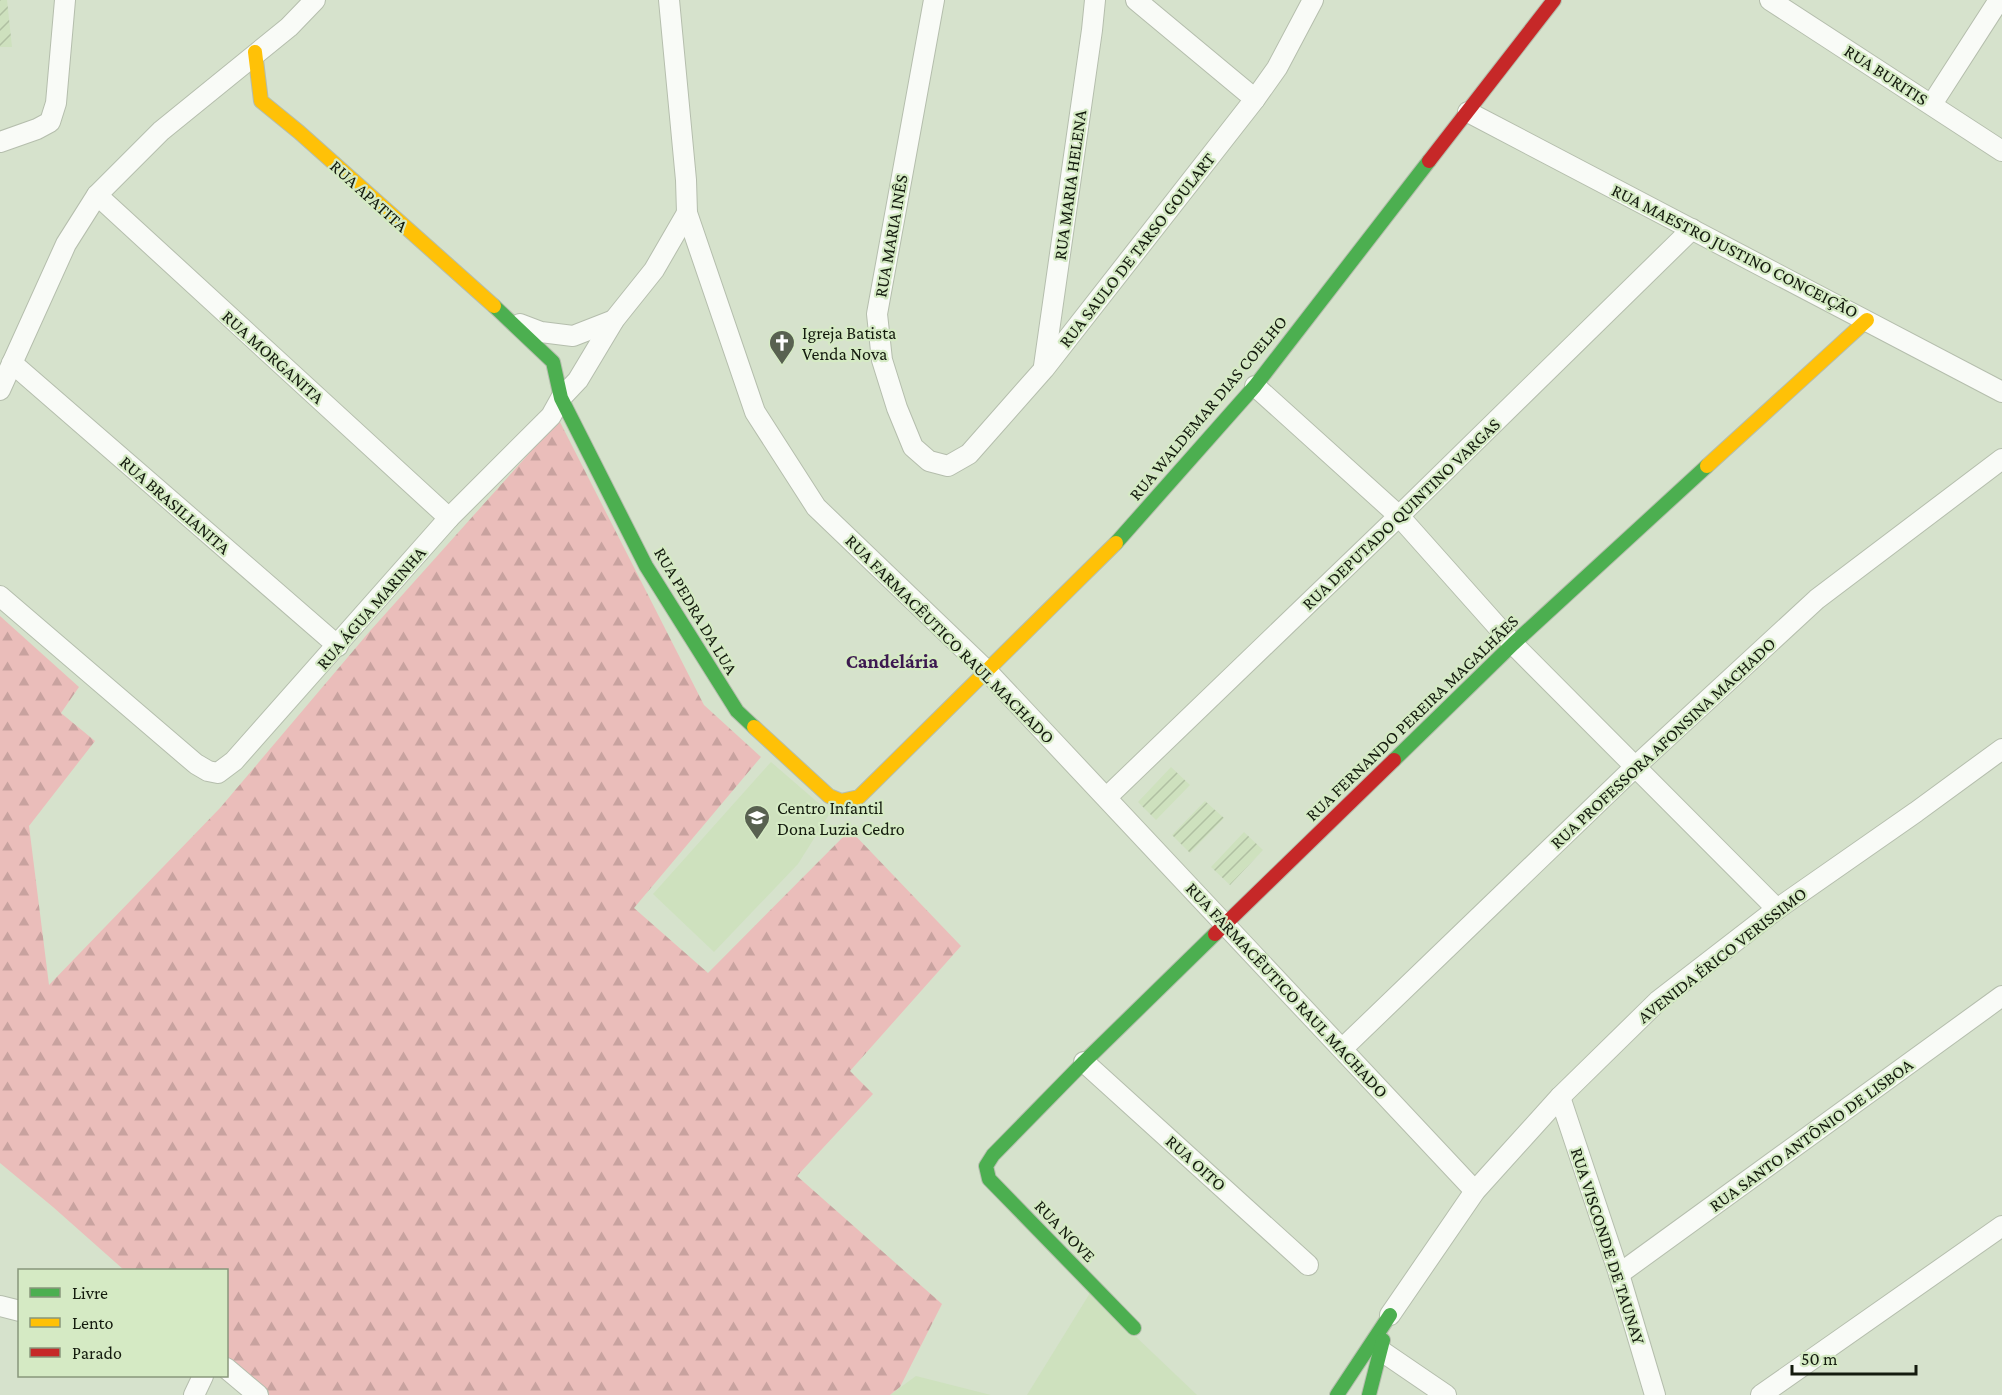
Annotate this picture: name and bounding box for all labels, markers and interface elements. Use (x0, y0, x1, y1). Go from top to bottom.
street label: RUA BURITIS (1841, 41, 1931, 109)
street label: RUA MARIA HELENA (1050, 108, 1091, 261)
street label: RUA SAULO DE TARSO GOULART (1055, 149, 1219, 351)
street label: RUA APATITA (326, 156, 413, 237)
street label: RUA MARIA INÊS (870, 173, 912, 299)
street label: RUA MAESTRO JUSTINO CONCEIÇÃO (1608, 180, 1862, 322)
street label: RUA MORGANITA (218, 306, 329, 408)
street label: RUA WALDEMAR DIAS COELHO (1125, 312, 1291, 504)
place label: Igreja Batista Venda Nova (802, 323, 896, 364)
church icon: Igreja Batista Venda Nova (767, 328, 797, 366)
street label: RUA DEPUTADO QUINTINO VARGAS (1298, 414, 1504, 614)
street label: RUA BRASILIANITA (116, 452, 235, 559)
street label: RUA FARMACÊUTICO RAUL MACHADO (841, 530, 1059, 748)
street label: RUA ÁGUA MARINHA (312, 542, 430, 673)
street label: RUA PEDRA DA LUA (650, 544, 742, 679)
street label: RUA FERNANDO PEREIRA MAGALHÃES (1302, 611, 1522, 825)
street label: RUA PROFESSORA AFONSINA MACHADO (1546, 633, 1780, 853)
district label: Candelária (846, 650, 939, 672)
place label: Centro Infantil Dona Luzia Cedro (777, 798, 905, 839)
school or university icon: Centro Infantil Dona Luzia Cedro (742, 803, 772, 841)
street label: RUA FARMACÊUTICO RAUL MACHADO (1182, 878, 1392, 1102)
street label: AVENIDA ÉRICO VERISSIMO (1634, 883, 1810, 1027)
street label: RUA SANTO ANTÔNIO DE LISBOA (1705, 1054, 1917, 1216)
street label: RUA OITO (1162, 1131, 1230, 1195)
street label: RUA VISCONDE DE TAUNAY (1567, 1145, 1649, 1347)
street label: RUA NOVE (1031, 1196, 1100, 1266)
legend (18, 1269, 228, 1377)
text: Livre (72, 1283, 108, 1303)
text: Lento (72, 1313, 113, 1333)
scale bar (1792, 1338, 1916, 1376)
text: Parado (72, 1343, 122, 1363)
text: 50 m (1801, 1349, 1838, 1369)

